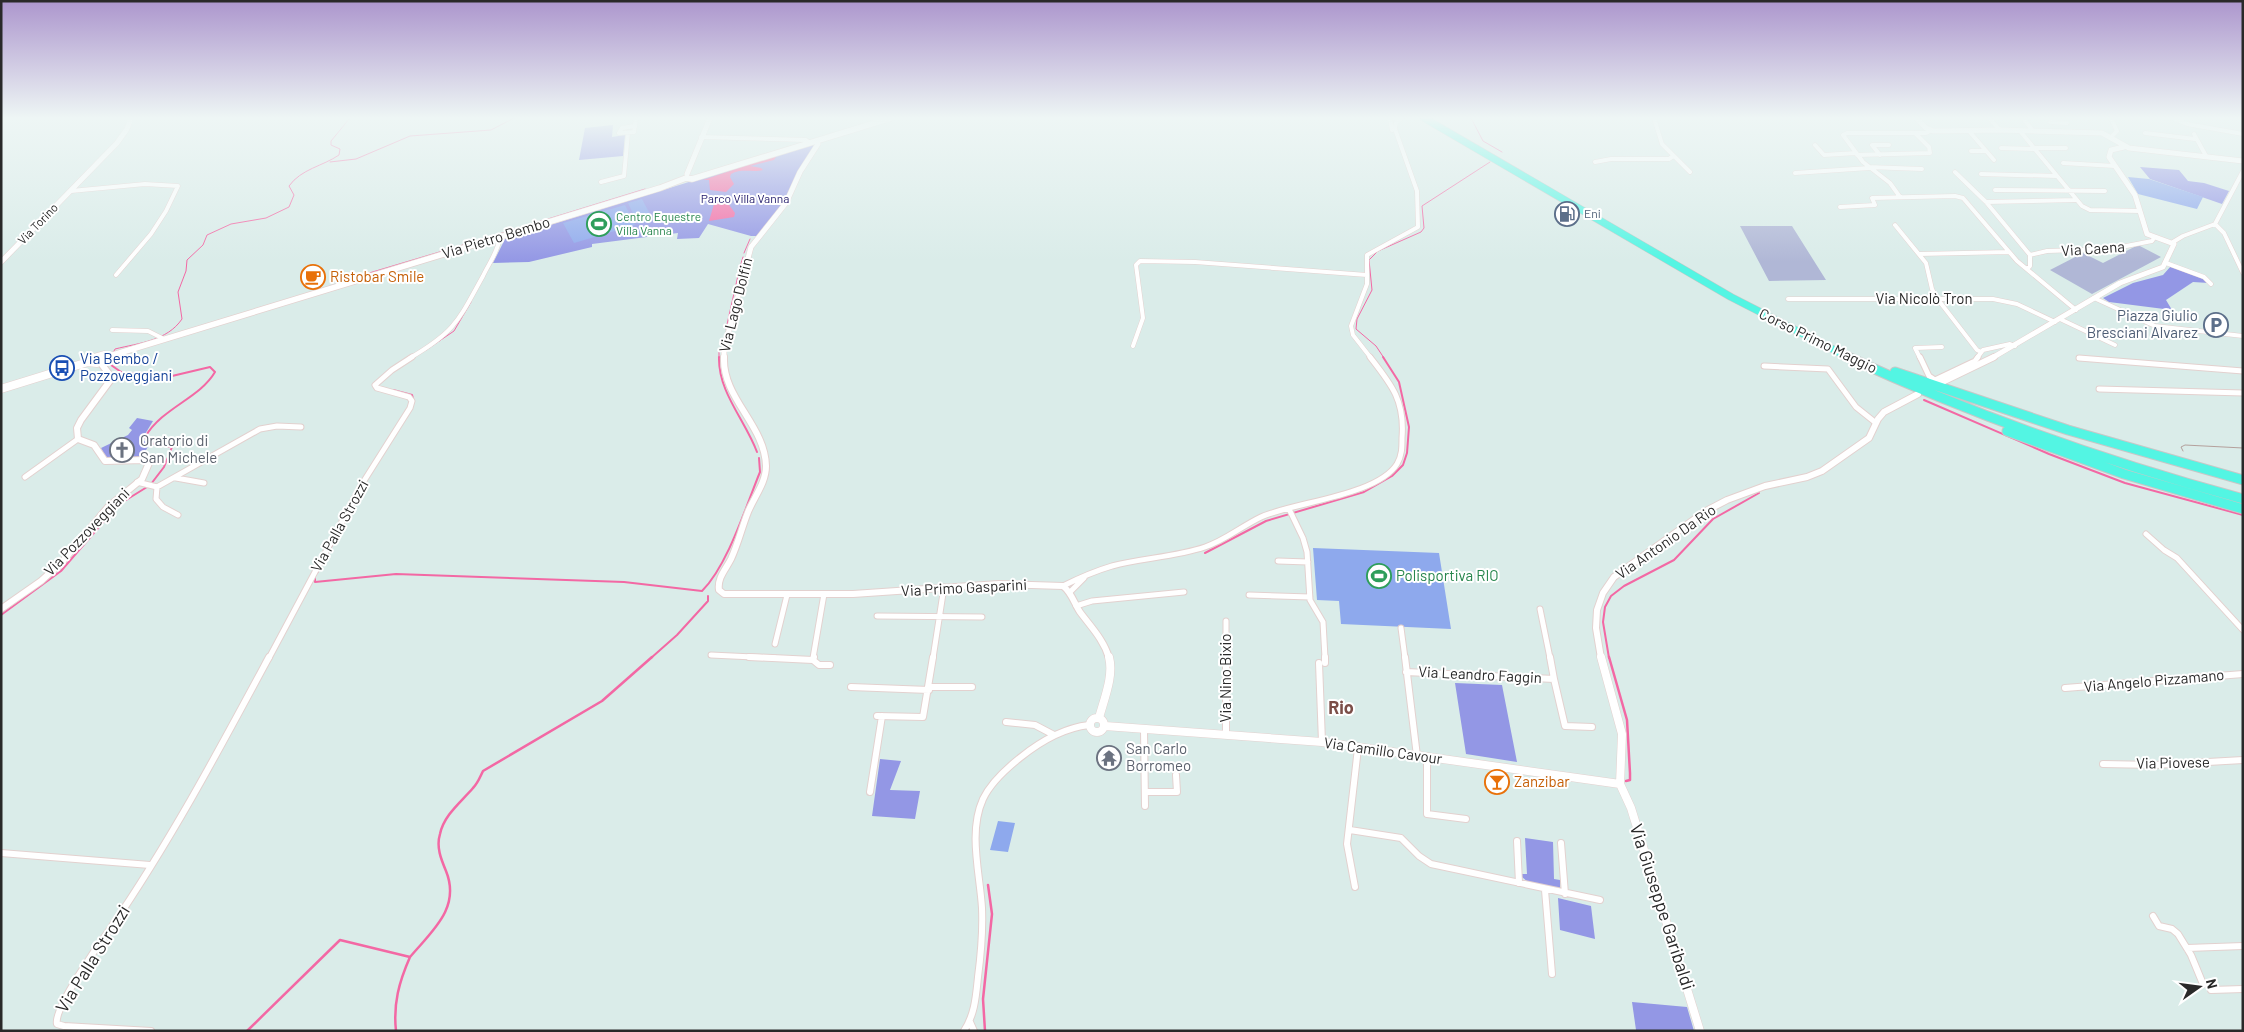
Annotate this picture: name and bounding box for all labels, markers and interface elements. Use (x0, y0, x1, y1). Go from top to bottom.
park label: Parco Villa Vanna (701, 191, 789, 205)
street label: Via Torino (14, 200, 60, 247)
fuel station icon: Eni (1554, 201, 1580, 227)
place label: Eni (1584, 206, 1601, 220)
place label: Centro Equestre Villa Vanna (616, 209, 701, 237)
sports icon: Centro Equestre Villa Vanna (586, 211, 612, 237)
street label: Via Pietro Bembo (440, 212, 552, 262)
street label: Via Caena (2061, 237, 2125, 259)
street label: Via Lago Dolfin (715, 256, 755, 354)
cafe icon: Ristobar Smile (300, 264, 326, 290)
place label: Ristobar Smile (330, 267, 424, 285)
street label: Via Nicolò Tron (1875, 289, 1973, 307)
street label: Corso Primo Maggio (1756, 304, 1880, 376)
place label: Piazza Giulio Bresciani Alvarez (2087, 306, 2198, 341)
parking icon: Piazza Giulio Bresciani Alvarez (2203, 312, 2229, 338)
place label: Via Bembo / Pozzoveggiani (80, 349, 172, 384)
bus stop icon: Via Bembo / Pozzoveggiani (49, 355, 75, 381)
place label: Oratorio di San Michele (140, 431, 217, 466)
church icon: Oratorio di San Michele (109, 437, 135, 463)
street label: Via Palla Strozzi (306, 476, 372, 575)
street label: Via Pozzoveggiani (40, 483, 133, 579)
street label: Via Antonio Da Rio (1612, 500, 1719, 582)
sports icon: Polisportiva RIO (1366, 563, 1392, 589)
place label: Polisportiva RIO (1396, 566, 1499, 584)
street label: Via Primo Gasparini (901, 575, 1027, 599)
street label: Via Nino Bixio (1216, 634, 1234, 722)
street label: Via Leandro Faggin (1418, 662, 1542, 686)
street label: Via Angelo Pizzamano (2083, 665, 2225, 695)
district label: Rio (1328, 696, 1354, 718)
street label: Via Camillo Cavour (1323, 733, 1444, 767)
place label: San Carlo Borromeo (1126, 739, 1191, 774)
temple icon: San Carlo Borromeo (1096, 745, 1122, 771)
street label: Via Piovese (2136, 752, 2210, 772)
bar icon: Zanzibar (1484, 769, 1510, 795)
place label: Zanzibar (1514, 772, 1570, 790)
street label: Via Giuseppe Garibaldi (1626, 821, 1700, 992)
street label: Via Palla Strozzi (50, 901, 134, 1016)
north arrow (2174, 962, 2224, 1012)
text: N (2203, 977, 2221, 990)

